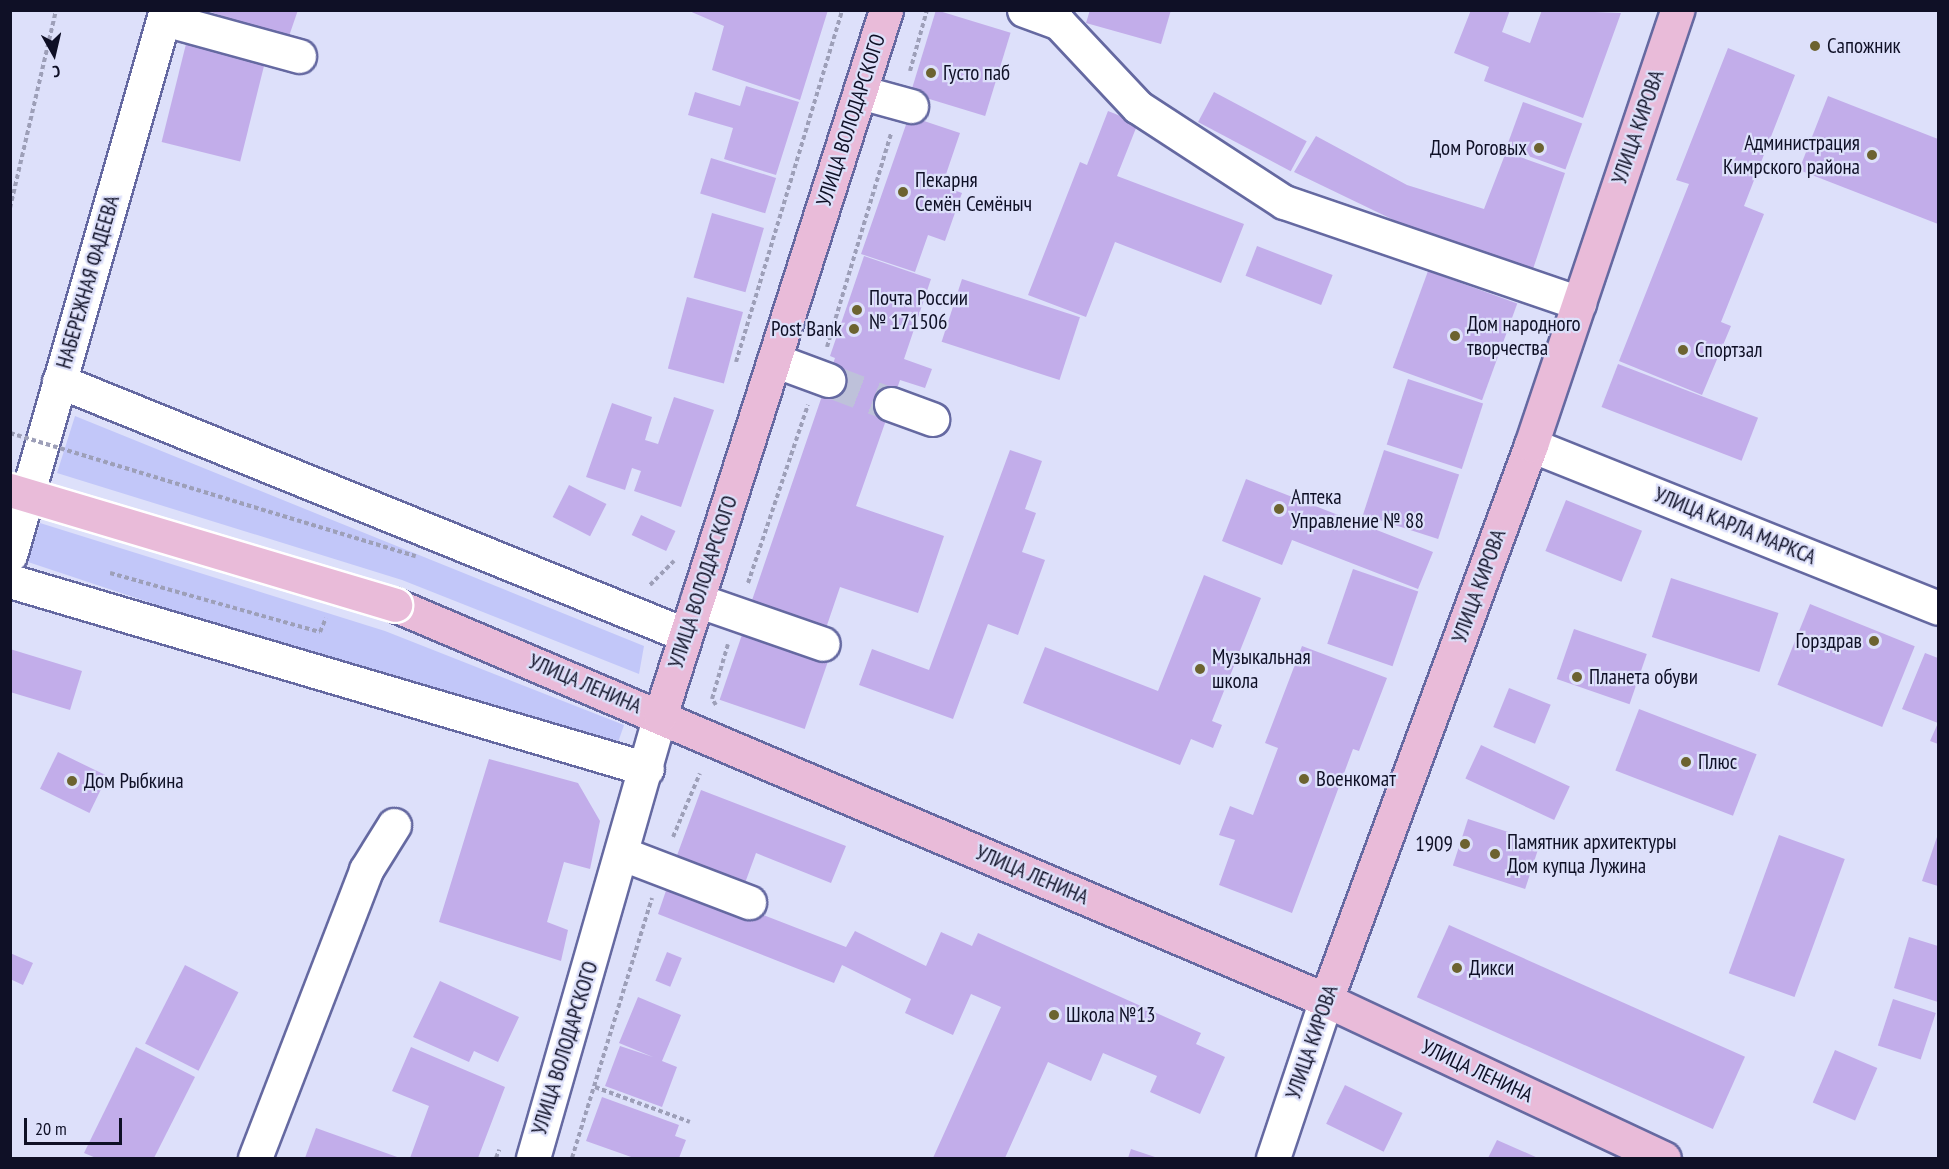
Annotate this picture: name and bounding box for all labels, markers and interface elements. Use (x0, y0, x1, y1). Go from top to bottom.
north arrow (24, 24, 84, 84)
street label: УЛИЦА ВОЛОДАРСКОГО (811, 30, 891, 210)
place label: Сапожник (1827, 33, 1901, 59)
marker: Сапожник (1808, 39, 1822, 53)
place label: Густо паб (943, 60, 1010, 86)
text: С (51, 61, 62, 82)
marker: Густо паб (924, 66, 938, 80)
street label: УЛИЦА КИРОВА (1607, 66, 1669, 188)
place label: Администрация Кимрского района (1723, 130, 1860, 180)
place label: Дом Роговых (1430, 135, 1527, 161)
marker: Дом Роговых (1532, 141, 1546, 155)
marker: Администрация Кимрского района (1865, 148, 1879, 162)
place label: Пекарня Семён Семёныч (915, 167, 1032, 217)
marker: Пекарня Семён Семёныч (896, 185, 910, 199)
street label: НАБЕРЕЖНАЯ ФАДЕЕВА (51, 193, 125, 371)
place label: Почта России № 171506 (869, 285, 968, 335)
marker: Почта России № 171506 (850, 303, 864, 317)
place label: Дом народного творчества (1467, 311, 1581, 361)
place label: Post Bank (771, 316, 842, 342)
marker: Post Bank (847, 322, 861, 336)
marker: Дом народного творчества (1448, 329, 1462, 343)
place label: Спортзал (1695, 337, 1763, 363)
marker: Спортзал (1676, 343, 1690, 357)
street label: УЛИЦА КАРЛА МАРКСА (1650, 482, 1820, 570)
place label: Аптека Управление № 88 (1291, 484, 1424, 534)
street label: УЛИЦА ВОЛОДАРСКОГО (663, 492, 743, 672)
marker: Аптека Управление № 88 (1272, 502, 1286, 516)
street label: УЛИЦА КИРОВА (1447, 526, 1511, 646)
place label: Горздрав (1796, 628, 1862, 654)
marker: Горздрав (1867, 634, 1881, 648)
place label: Музыкальная школа (1212, 644, 1311, 694)
street label: УЛИЦА ЛЕНИНА (525, 649, 645, 719)
marker: Музыкальная школа (1193, 662, 1207, 676)
place label: Планета обуви (1589, 664, 1698, 690)
marker: Планета обуви (1570, 670, 1584, 684)
place label: Плюс (1698, 749, 1737, 775)
marker: Плюс (1679, 755, 1693, 769)
place label: Военкомат (1316, 766, 1396, 792)
place label: Дом Рыбкина (84, 768, 184, 794)
marker: Военкомат (1297, 772, 1311, 786)
marker: Дом Рыбкина (65, 774, 79, 788)
place label: Памятник архитектуры Дом купца Лужина (1507, 829, 1677, 879)
place label: 1909 (1415, 831, 1453, 857)
marker: 1909 (1458, 837, 1472, 851)
street label: УЛИЦА ЛЕНИНА (972, 840, 1092, 910)
marker: Памятник архитектуры Дом купца Лужина (1488, 847, 1502, 861)
place label: Дикси (1469, 955, 1514, 981)
street label: УЛИЦА ВОЛОДАРСКОГО (527, 958, 603, 1138)
marker: Дикси (1450, 961, 1464, 975)
street label: УЛИЦА КИРОВА (1281, 981, 1343, 1103)
place label: Школа №13 (1066, 1002, 1155, 1028)
marker: Школа №13 (1047, 1008, 1061, 1022)
street label: УЛИЦА ЛЕНИНА (1417, 1034, 1537, 1108)
scale bar (27, 1106, 124, 1144)
text: 20 m (35, 1117, 67, 1140)

